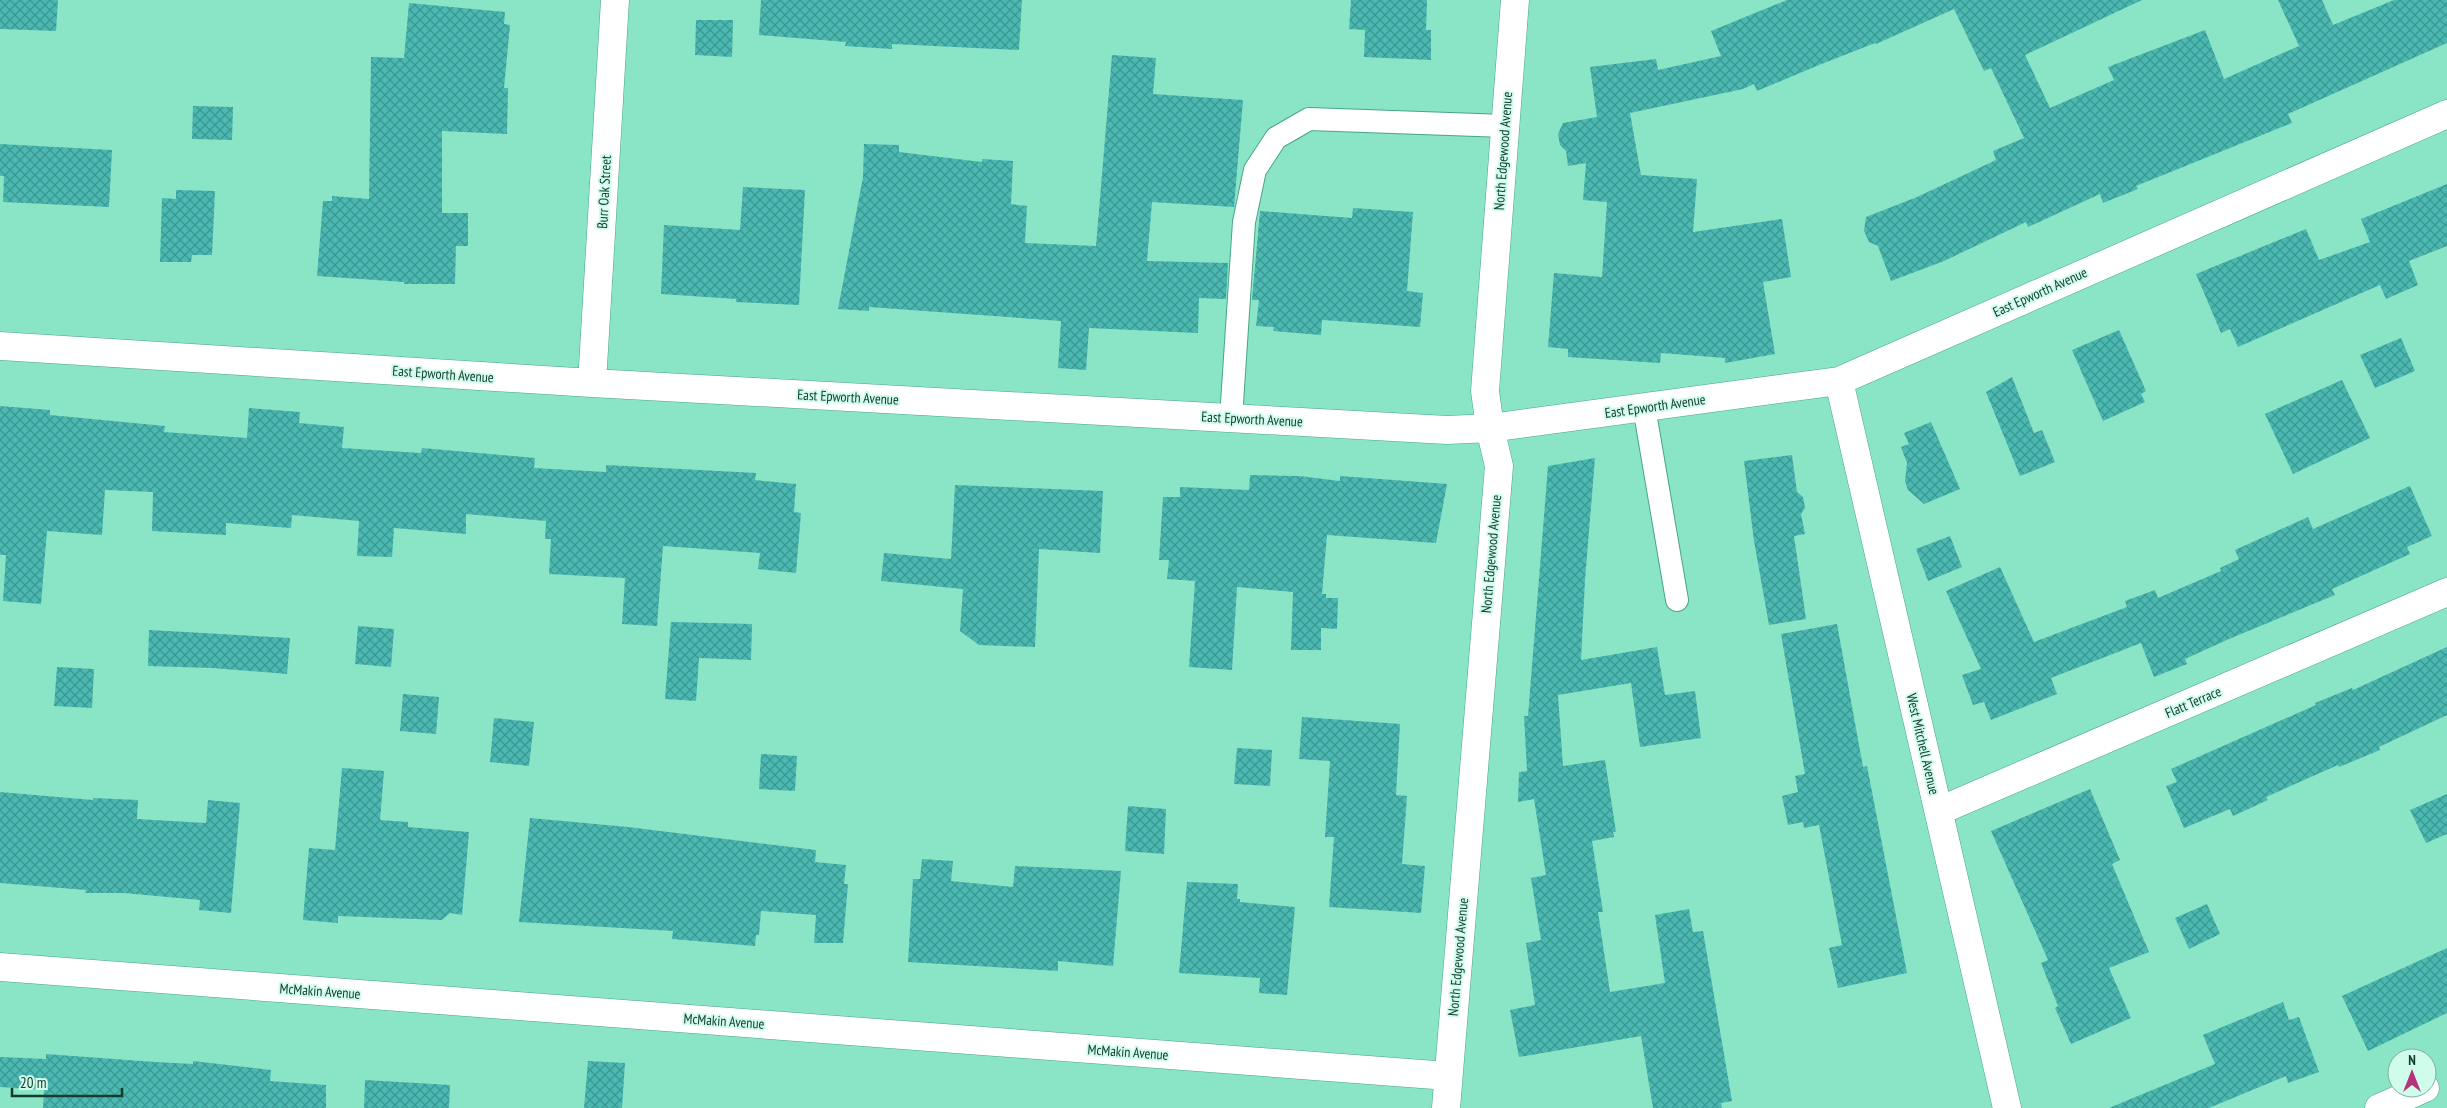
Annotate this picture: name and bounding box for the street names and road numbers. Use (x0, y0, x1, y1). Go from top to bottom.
street label: North Edgewood Avenue (1490, 91, 1516, 211)
street label: Burr Oak Street (593, 155, 615, 229)
street label: East Epworth Avenue (1990, 263, 2090, 321)
street label: East Epworth Avenue (392, 361, 494, 387)
street label: East Epworth Avenue (797, 385, 899, 409)
street label: East Epworth Avenue (1603, 390, 1707, 422)
street label: East Epworth Avenue (1201, 407, 1303, 431)
street label: North Edgewood Avenue (1477, 494, 1505, 614)
street label: Flatt Terrace (2162, 682, 2224, 722)
street label: West Mitchell Avenue (1903, 692, 1943, 797)
street label: North Edgewood Avenue (1444, 897, 1472, 1017)
street label: McMakin Avenue (279, 979, 361, 1003)
street label: McMakin Avenue (683, 1009, 765, 1033)
street label: McMakin Avenue (1087, 1040, 1169, 1064)

